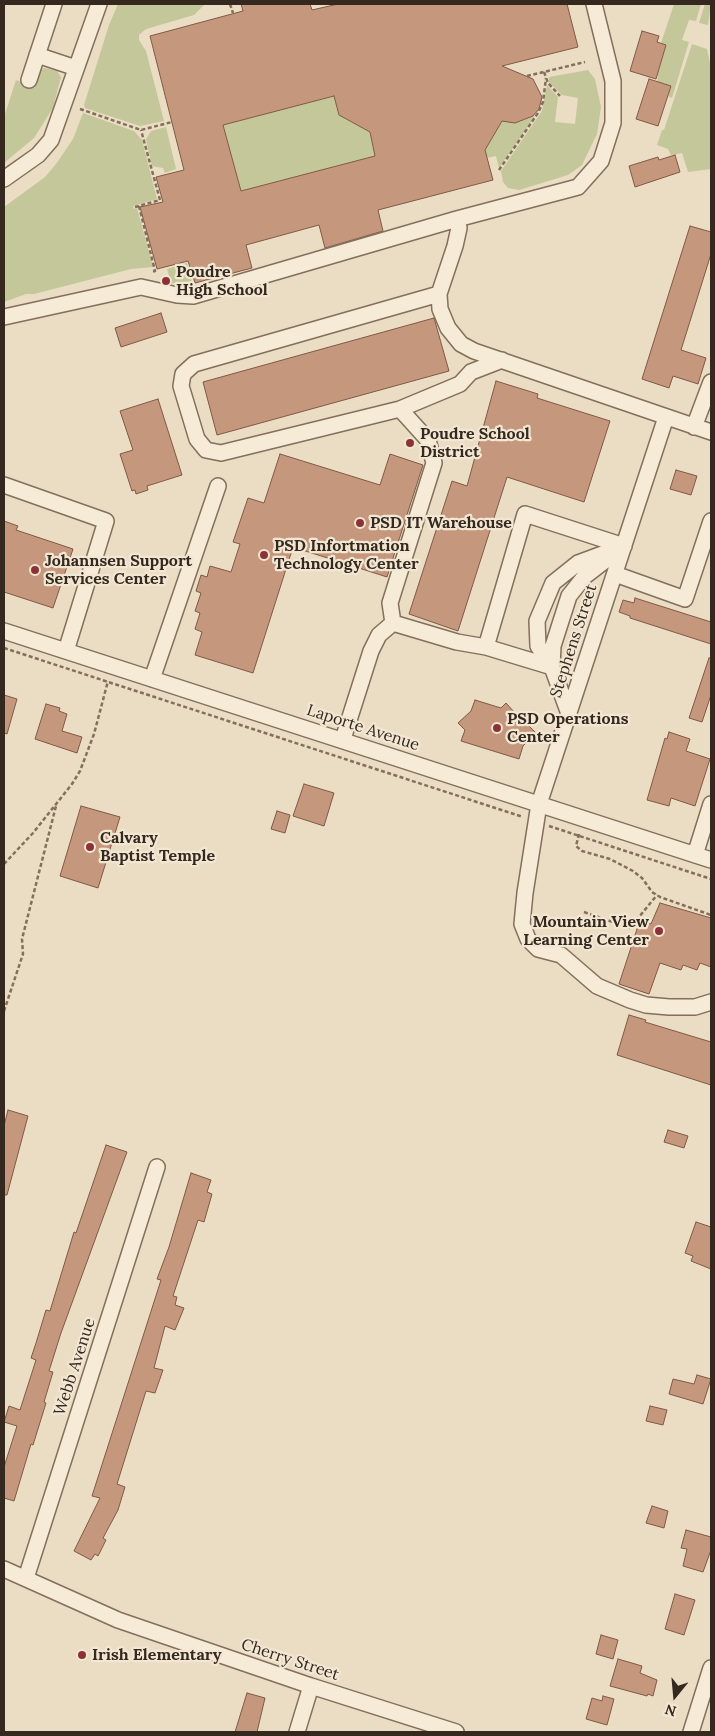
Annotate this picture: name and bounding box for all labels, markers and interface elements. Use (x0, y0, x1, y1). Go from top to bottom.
place label: Poudre High School (176, 262, 268, 300)
marker: Poudre High School (160, 275, 172, 287)
place label: Poudre School District (420, 424, 530, 462)
marker: Poudre School District (404, 437, 416, 449)
place label: PSD IT Warehouse (370, 513, 512, 533)
marker: PSD IT Warehouse (354, 517, 366, 529)
place label: PSD Infortmation Technology Center (274, 536, 419, 574)
marker: PSD Infortmation Technology Center (258, 549, 270, 561)
place label: Johannsen Support Services Center (45, 551, 192, 589)
marker: Johannsen Support Services Center (29, 564, 41, 576)
street label: Stephens Street (547, 582, 601, 700)
street label: Laporte Avenue (304, 701, 422, 755)
place label: PSD Operations Center (507, 709, 628, 747)
marker: PSD Operations Center (491, 722, 503, 734)
place label: Calvary Baptist Temple (100, 828, 215, 866)
marker: Calvary Baptist Temple (84, 841, 96, 853)
place label: Mountain View Learning Center (523, 912, 649, 950)
marker: Mountain View Learning Center (653, 925, 665, 937)
street label: Webb Avenue (50, 1316, 100, 1418)
street label: Cherry Street (239, 1635, 341, 1685)
place label: Irish Elementary (92, 1645, 222, 1665)
marker: Irish Elementary (76, 1649, 88, 1661)
north arrow (650, 1671, 700, 1721)
text: N (663, 1700, 678, 1721)

